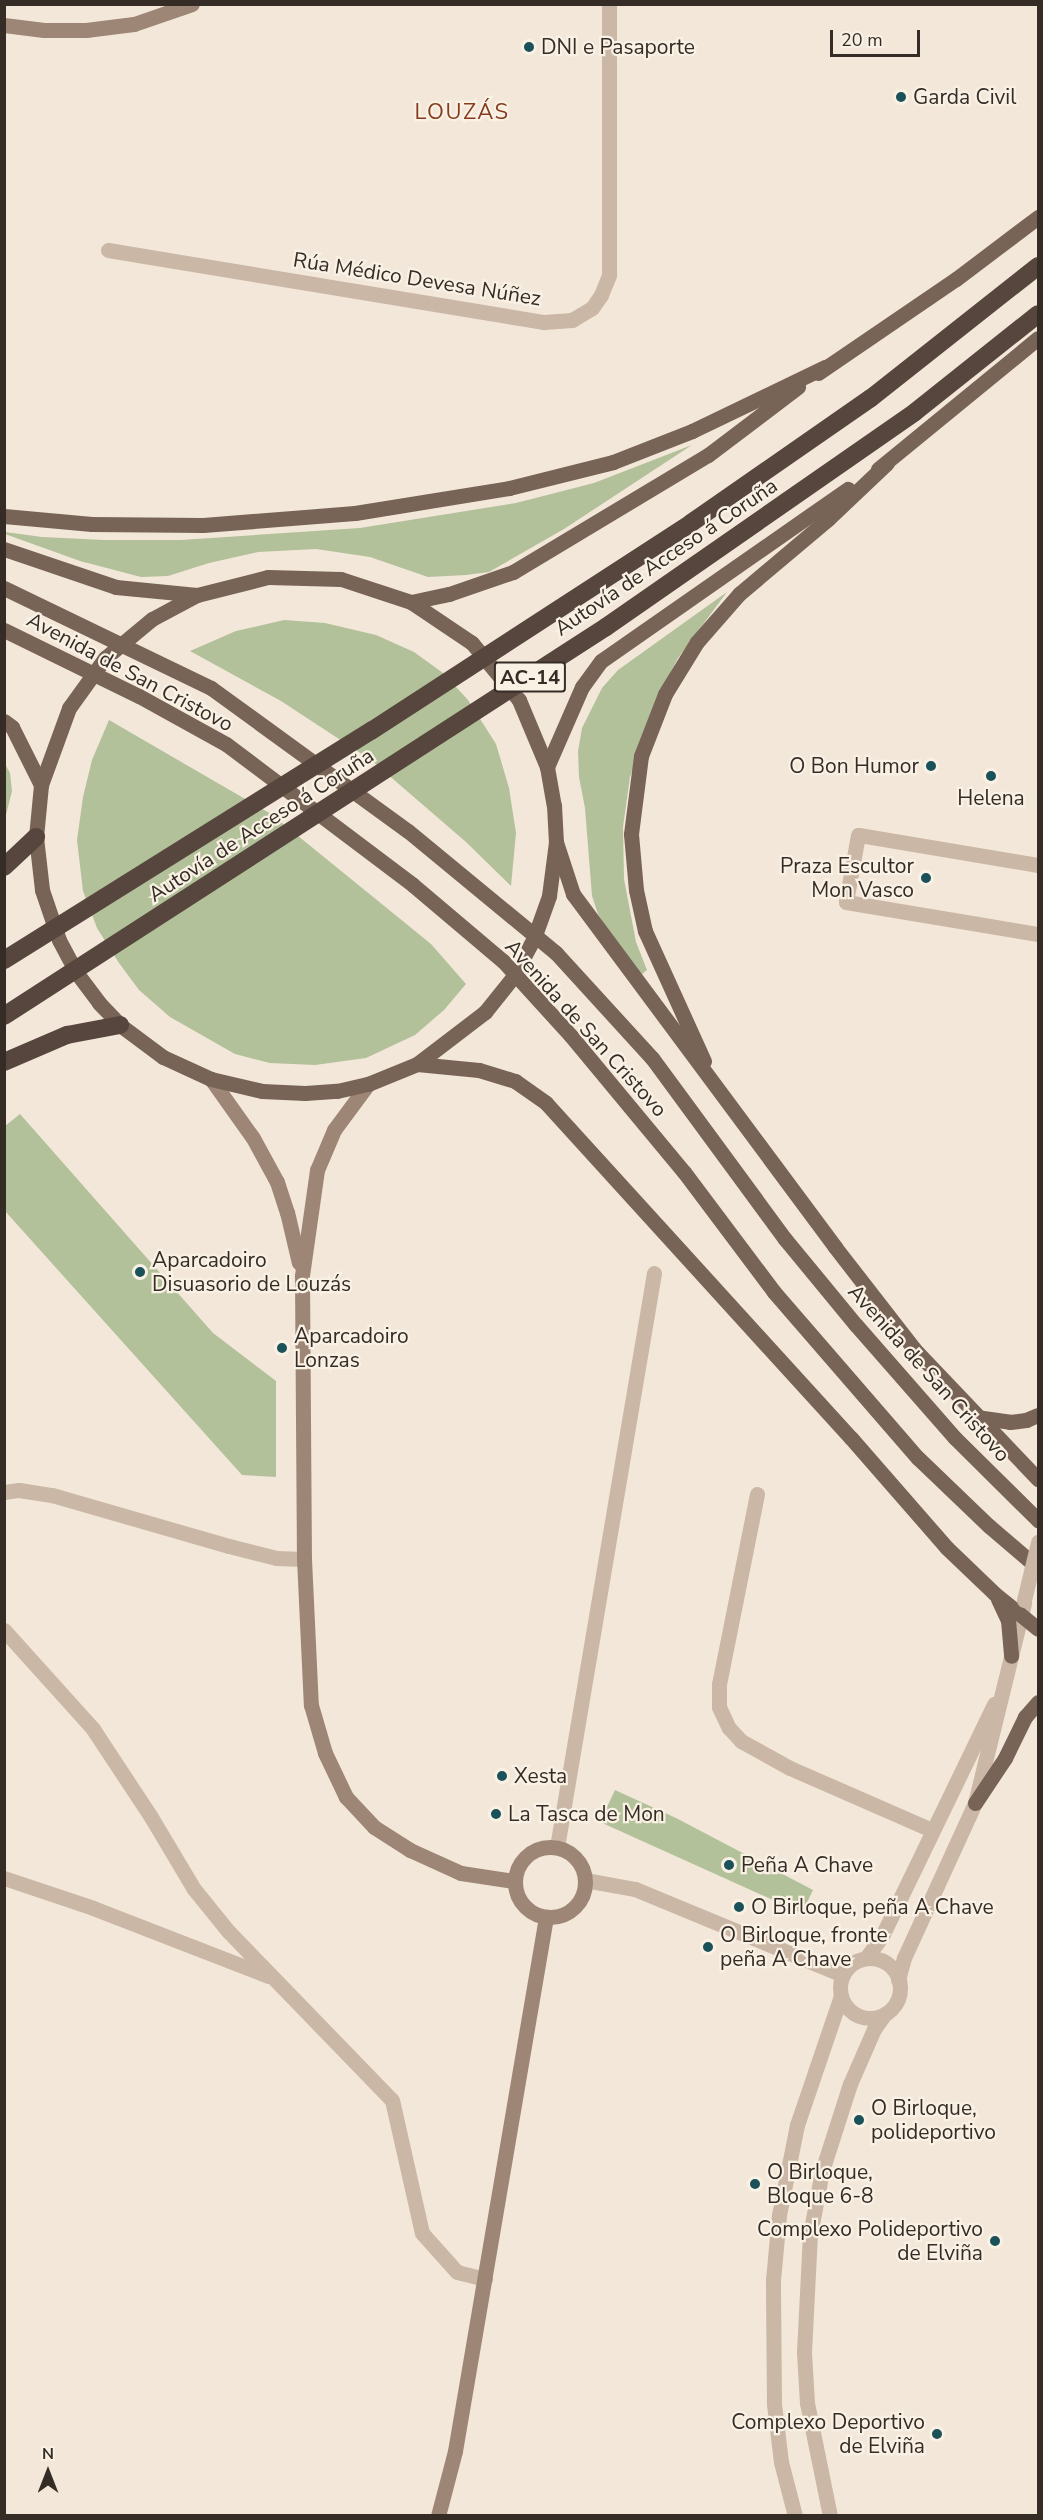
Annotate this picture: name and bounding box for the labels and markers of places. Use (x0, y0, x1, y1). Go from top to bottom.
place label: DNI e Pasaporte (541, 34, 695, 60)
marker: DNI e Pasaporte (522, 40, 536, 54)
place label: Garda Civil (913, 84, 1016, 110)
marker: Garda Civil (894, 90, 908, 104)
place label: O Bon Humor (789, 753, 919, 779)
marker: O Bon Humor (924, 759, 938, 773)
marker: Helena (984, 769, 998, 783)
place label: Helena (957, 785, 1025, 811)
place label: Praza Escultor Mon Vasco (780, 853, 914, 903)
marker: Praza Escultor Mon Vasco (919, 871, 933, 885)
place label: Aparcadoiro Disuasorio de Louzás (152, 1247, 351, 1297)
marker: Aparcadoiro Disuasorio de Louzás (133, 1265, 147, 1279)
place label: Aparcadoiro Lonzas (294, 1323, 409, 1373)
marker: Aparcadoiro Lonzas (275, 1341, 289, 1355)
place label: Xesta (514, 1763, 567, 1789)
marker: Xesta (495, 1769, 509, 1783)
place label: La Tasca de Mon (508, 1801, 665, 1827)
marker: La Tasca de Mon (489, 1807, 503, 1821)
place label: Peña A Chave (741, 1852, 873, 1878)
marker: Peña A Chave (722, 1858, 736, 1872)
place label: O Birloque, peña A Chave (751, 1894, 994, 1920)
marker: O Birloque, peña A Chave (732, 1900, 746, 1914)
place label: O Birloque, fronte peña A Chave (720, 1922, 888, 1972)
marker: O Birloque, fronte peña A Chave (701, 1940, 715, 1954)
place label: O Birloque, polideportivo (871, 2095, 996, 2145)
marker: O Birloque, polideportivo (852, 2113, 866, 2127)
place label: O Birloque, Bloque 6-8 (767, 2159, 874, 2209)
marker: O Birloque, Bloque 6-8 (748, 2177, 762, 2191)
place label: Complexo Polideportivo de Elviña (757, 2216, 983, 2266)
marker: Complexo Polideportivo de Elviña (988, 2234, 1002, 2248)
place label: Complexo Deportivo de Elviña (731, 2409, 925, 2459)
marker: Complexo Deportivo de Elviña (930, 2427, 944, 2441)

